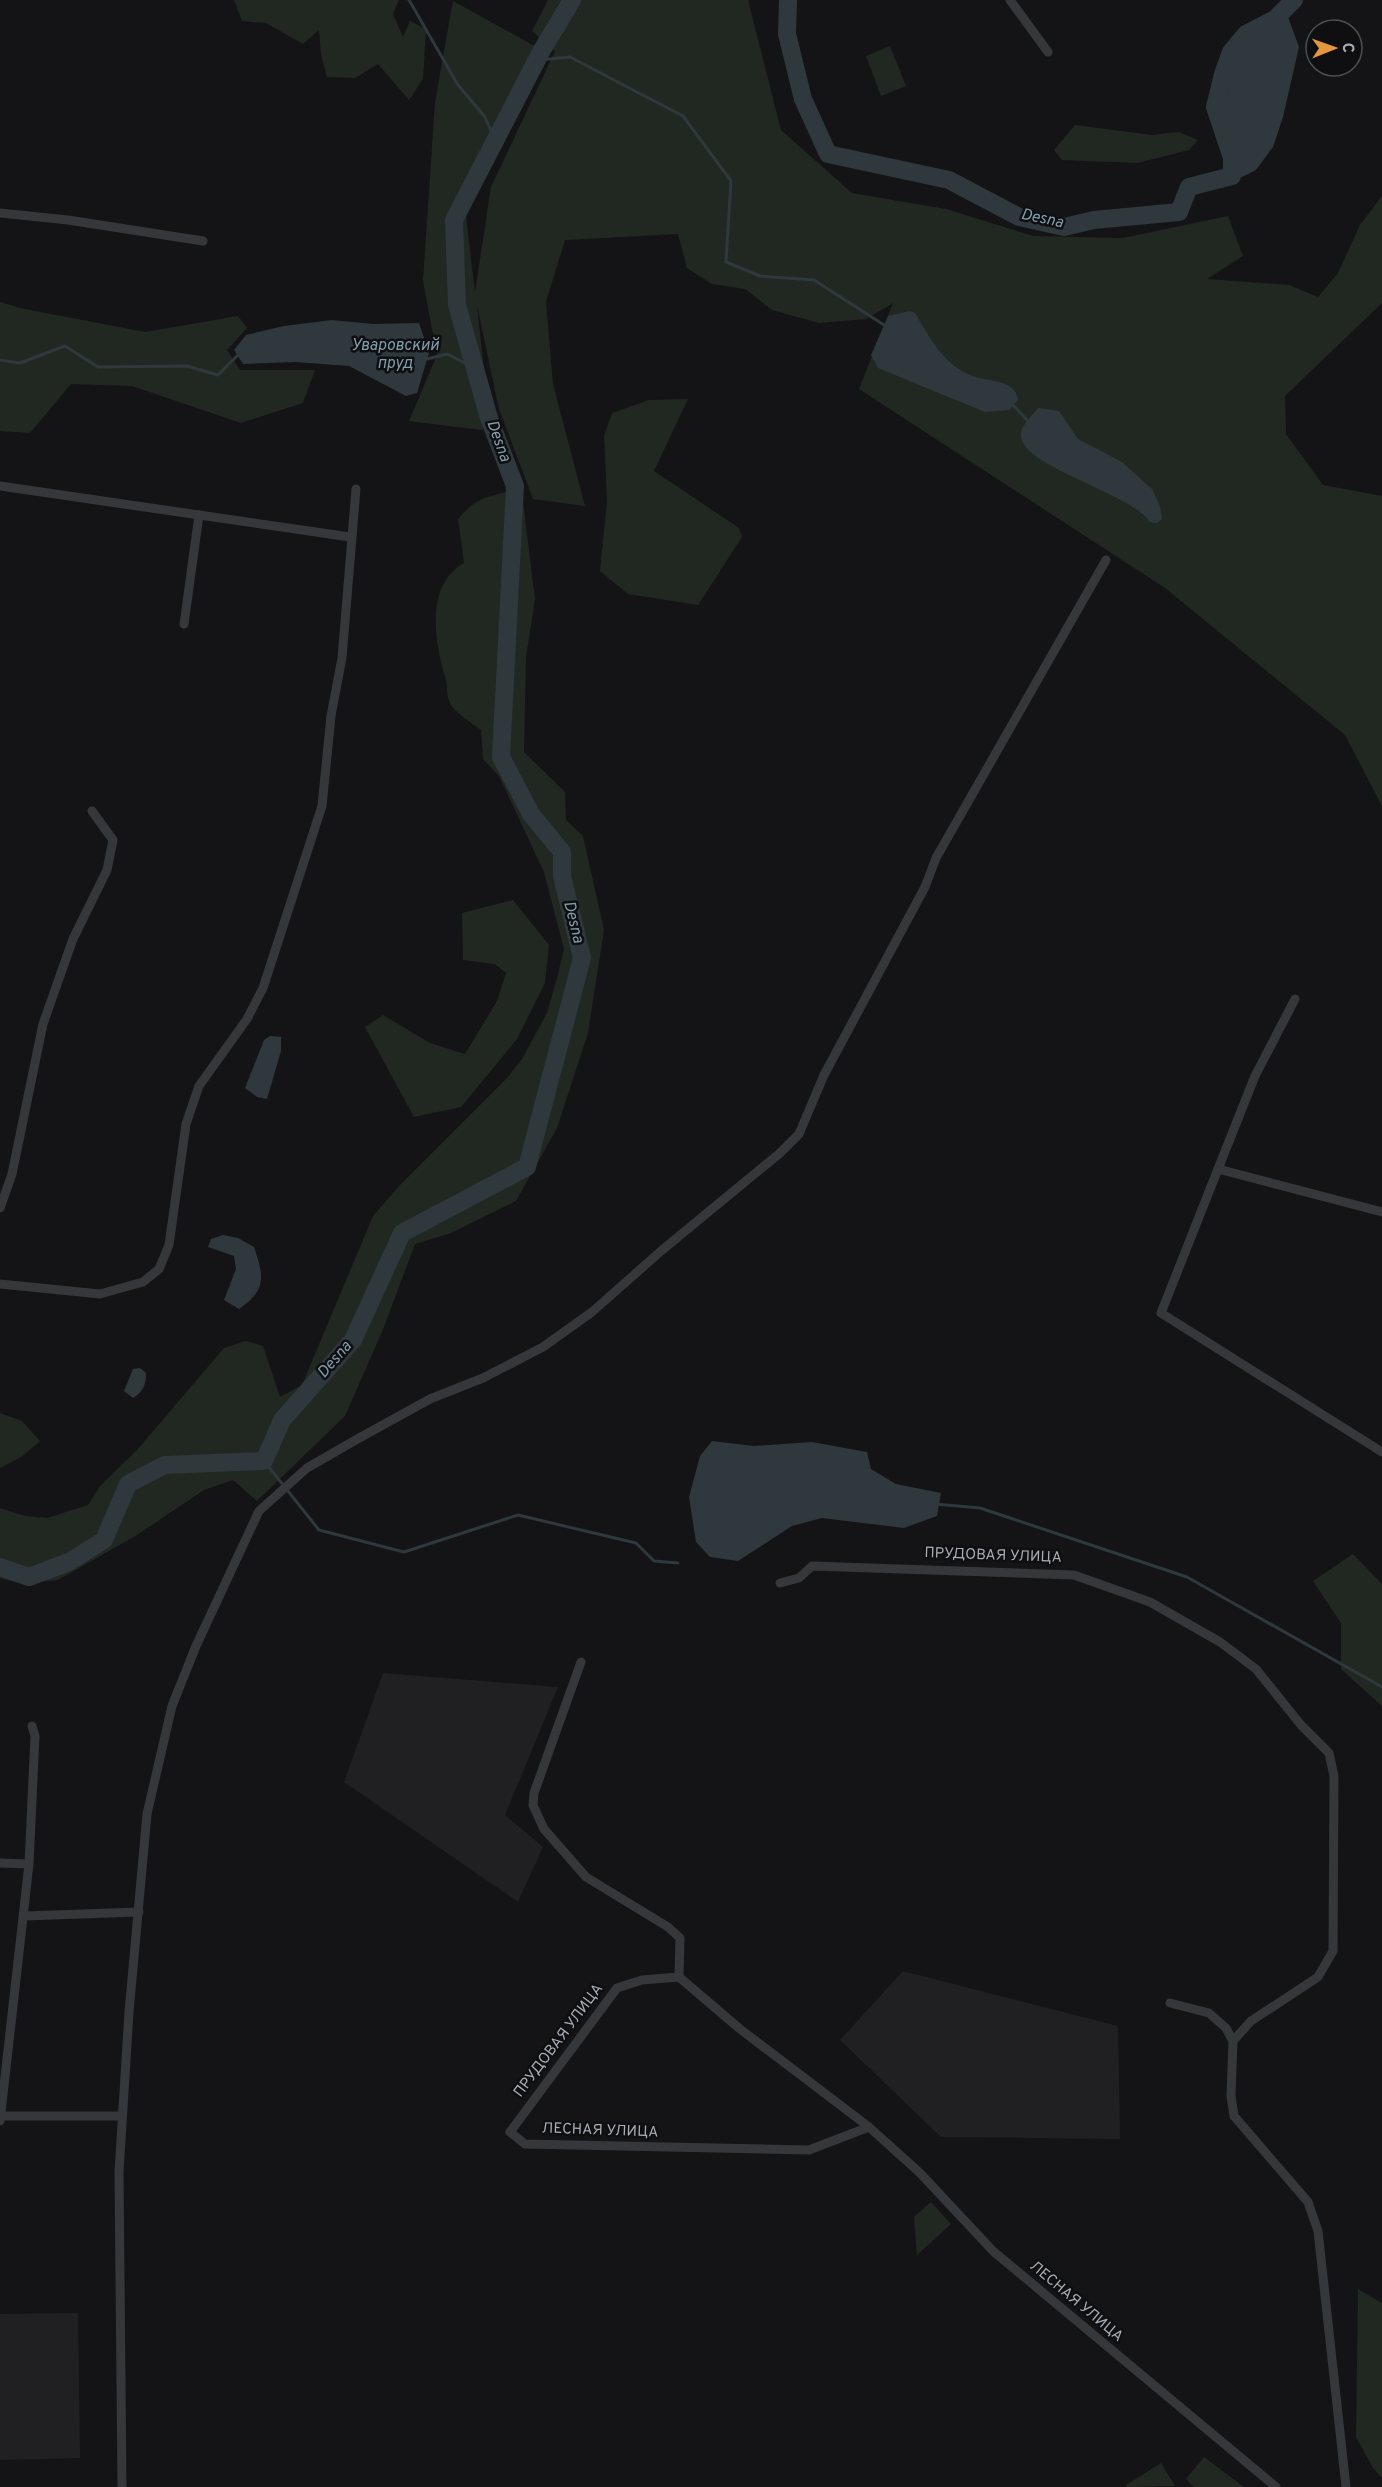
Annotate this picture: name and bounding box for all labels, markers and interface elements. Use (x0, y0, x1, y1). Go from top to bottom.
north arrow (1304, 18, 1364, 78)
text: С (1337, 42, 1357, 53)
water label: Desna (1019, 205, 1066, 233)
water label: Уваровский пруд (351, 336, 440, 374)
water label: Desna (481, 418, 515, 465)
water label: Desna (558, 899, 588, 946)
water label: Desna (313, 1337, 357, 1383)
street label: ПРУДОВАЯ УЛИЦА (924, 1544, 1062, 1568)
street label: ПРУДОВАЯ УЛИЦА (510, 1980, 608, 2102)
street label: ЛЕСНАЯ УЛИЦА (541, 2119, 659, 2143)
street label: ЛЕСНАЯ УЛИЦА (1025, 2257, 1127, 2347)

